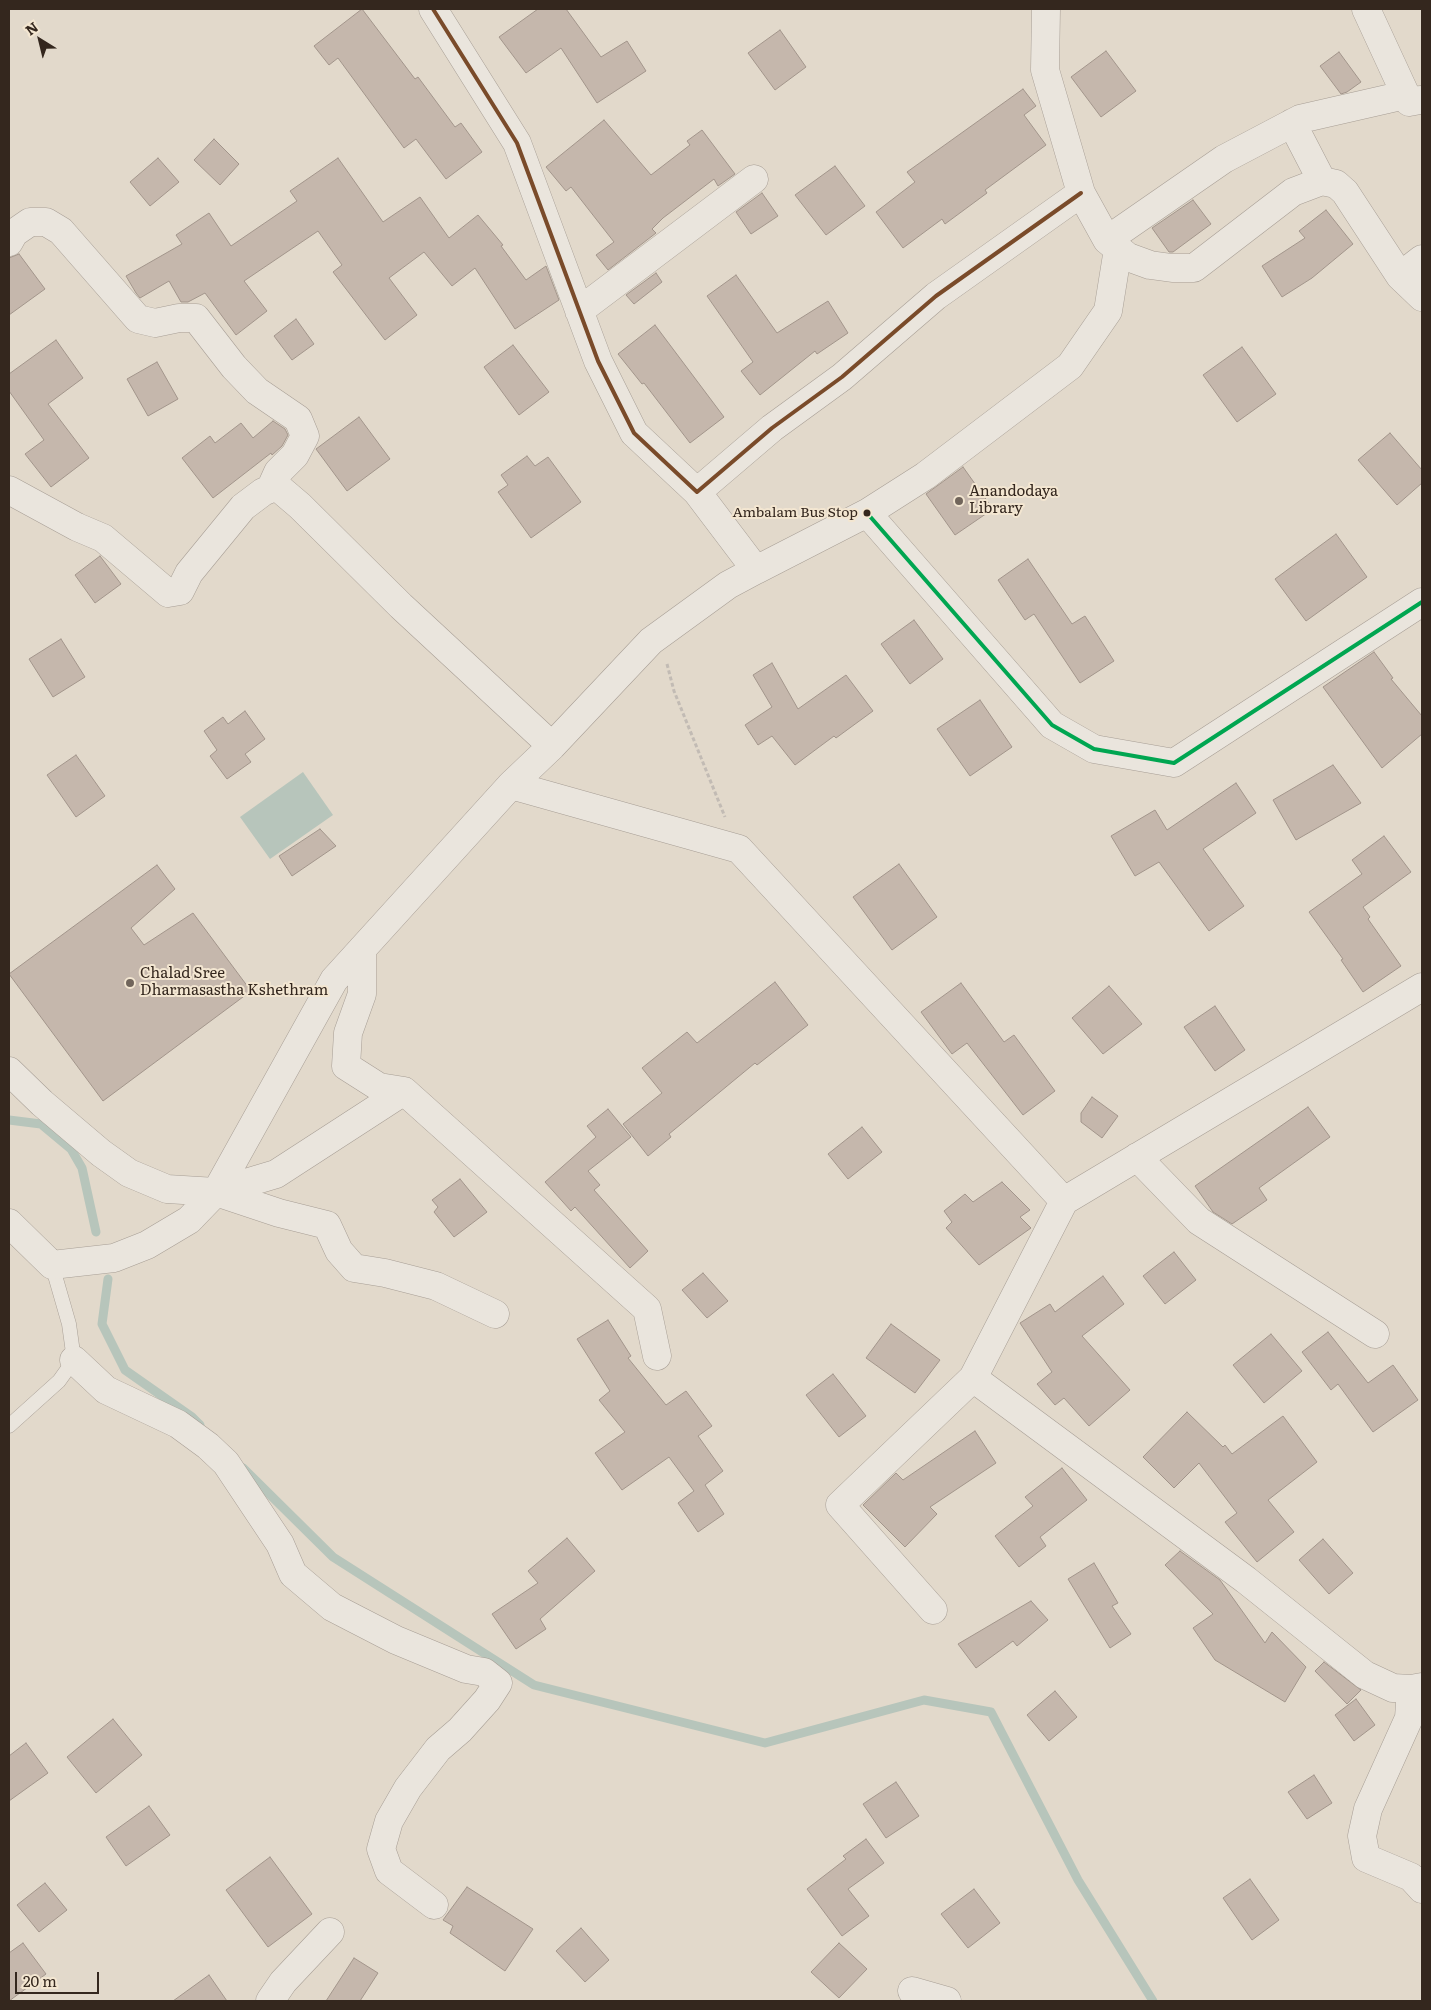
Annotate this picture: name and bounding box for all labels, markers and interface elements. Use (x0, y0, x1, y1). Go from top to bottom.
north arrow (15, 15, 65, 65)
text: N (21, 16, 42, 39)
place label: Anandodaya Library (969, 483, 1058, 518)
marker: Anandodaya Library (953, 495, 965, 507)
place label: Ambalam Bus Stop (733, 505, 858, 521)
marker: Ambalam Bus Stop (862, 508, 872, 518)
place label: Chalad Sree Dharmasastha Kshethram (140, 965, 328, 1000)
marker: Chalad Sree Dharmasastha Kshethram (124, 977, 136, 989)
scale bar (18, 1962, 101, 1994)
text: 20 m (23, 1969, 57, 1992)

